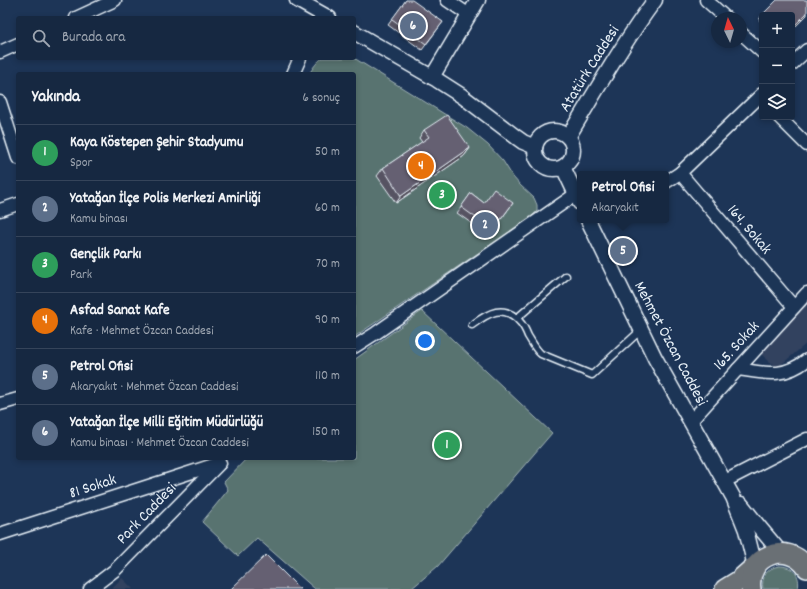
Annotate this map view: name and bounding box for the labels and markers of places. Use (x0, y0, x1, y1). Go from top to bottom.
pin: 6 (400, 11, 426, 41)
pin: 4 (408, 151, 434, 181)
pin: 3 (429, 180, 455, 210)
pin: 2 (472, 210, 498, 240)
pin: 5 (610, 236, 636, 266)
pin: 1 (434, 430, 460, 460)

